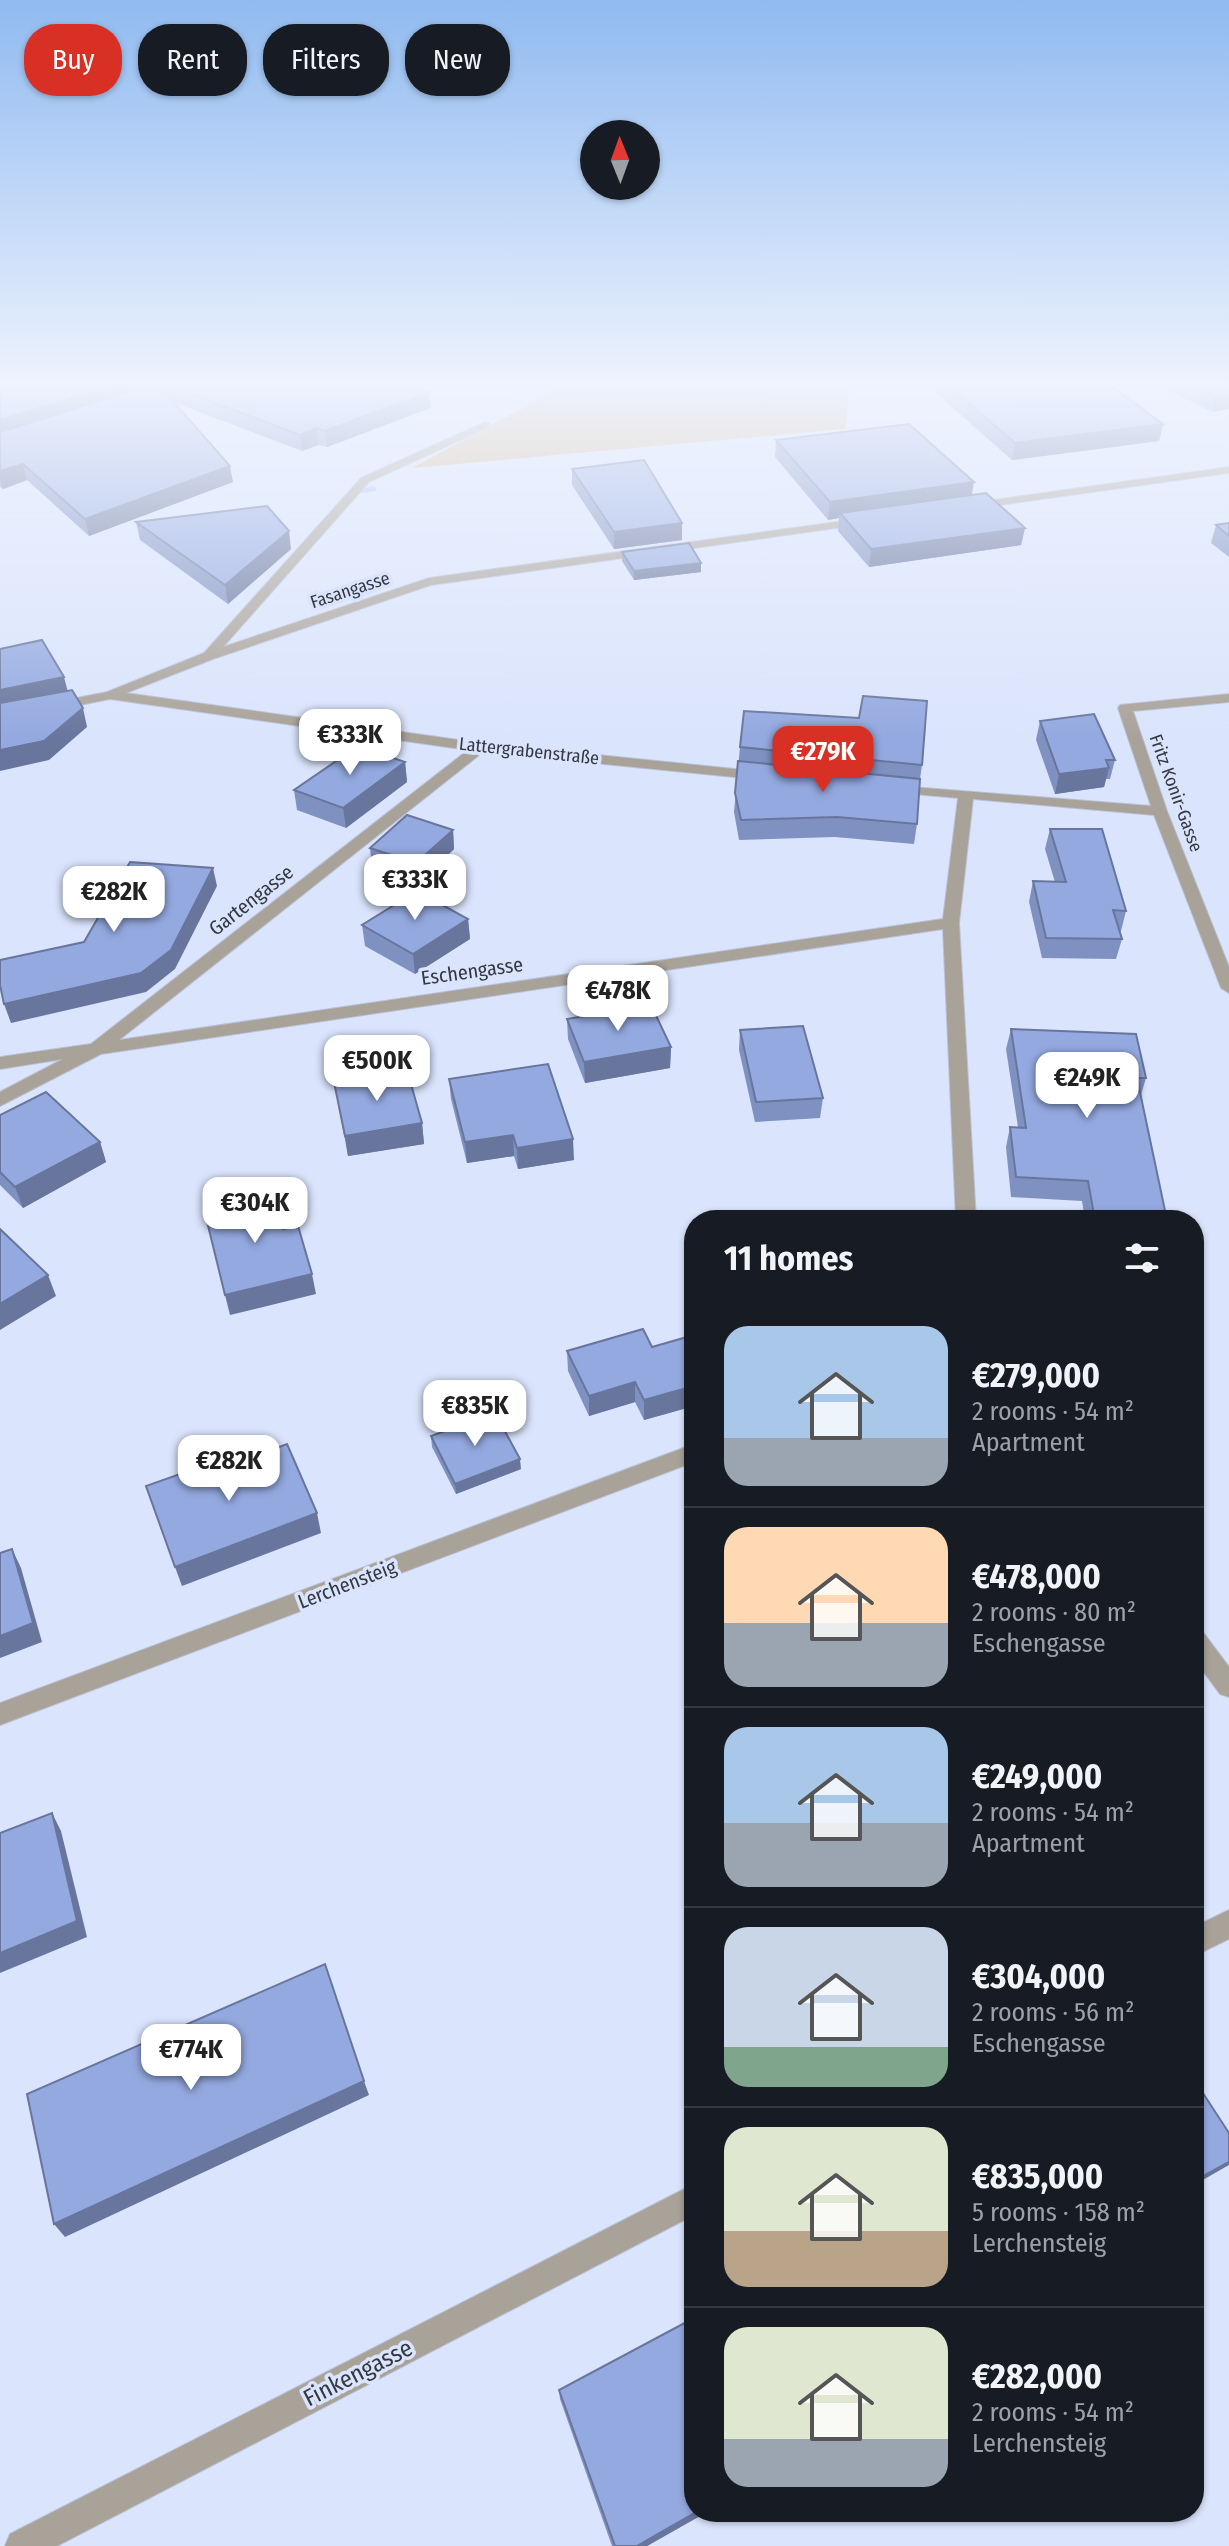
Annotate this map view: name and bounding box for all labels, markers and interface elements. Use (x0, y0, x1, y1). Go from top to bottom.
chip: Buy (24, 24, 122, 96)
chip: Rent (138, 24, 247, 96)
chip: Filters (263, 24, 389, 96)
chip: New (405, 24, 510, 96)
north arrow (580, 120, 660, 200)
map controls (580, 120, 660, 200)
street label: Fasangasse (307, 567, 393, 613)
pin: €333K (294, 709, 406, 777)
text: €333K (317, 719, 383, 750)
pin: €279K (767, 726, 879, 794)
street label: Fritz Konir-Gasse (1145, 731, 1207, 855)
street label: Lattergrabenstraße (458, 733, 600, 769)
text: €279K (790, 736, 856, 767)
pin: €333K (359, 854, 471, 922)
street label: Gartengasse (204, 860, 298, 940)
text: €333K (382, 864, 448, 895)
pin: €282K (58, 866, 170, 934)
text: €282K (81, 876, 147, 907)
street label: Eschengasse (419, 952, 525, 990)
pin: €478K (562, 965, 674, 1033)
text: €478K (585, 975, 651, 1006)
pin: €500K (321, 1035, 433, 1103)
text: €500K (342, 1045, 412, 1076)
pin: €249K (1031, 1052, 1143, 1120)
text: €249K (1054, 1062, 1120, 1093)
pin: €304K (199, 1177, 311, 1245)
text: €304K (221, 1187, 289, 1218)
icon: filters (1120, 1236, 1164, 1280)
text: 11 homes (724, 1238, 853, 1279)
text: €279,000 (972, 1355, 1100, 1396)
icon: home (788, 1358, 884, 1454)
pin: €835K (419, 1380, 531, 1448)
text: €835K (441, 1390, 509, 1421)
text: 2 rooms · 54 m² (972, 1396, 1134, 1427)
text: Apartment (972, 1427, 1085, 1458)
pin: €282K (173, 1435, 285, 1503)
text: €282K (196, 1445, 262, 1476)
street label: Lerchensteig (294, 1554, 400, 1614)
text: €478,000 (972, 1556, 1101, 1597)
icon: home (788, 1559, 884, 1655)
text: 2 rooms · 80 m² (972, 1597, 1136, 1628)
text: Eschengasse (972, 1628, 1106, 1659)
text: €249,000 (972, 1756, 1102, 1797)
icon: home (788, 1759, 884, 1855)
text: 2 rooms · 54 m² (972, 1797, 1134, 1828)
text: Apartment (972, 1828, 1085, 1859)
text: €304,000 (972, 1956, 1105, 1997)
icon: home (788, 1959, 884, 2055)
text: 2 rooms · 56 m² (972, 1997, 1134, 2028)
pin: €774K (135, 2024, 247, 2092)
text: Eschengasse (972, 2028, 1106, 2059)
text: €774K (159, 2034, 223, 2065)
text: €835,000 (972, 2156, 1103, 2197)
icon: home (788, 2159, 884, 2255)
text: 5 rooms · 158 m² (972, 2197, 1145, 2228)
text: Lerchensteig (972, 2228, 1106, 2259)
street label: Finkengasse (299, 2334, 417, 2412)
text: €282,000 (972, 2356, 1102, 2397)
icon: home (788, 2359, 884, 2455)
text: 2 rooms · 54 m² (972, 2397, 1134, 2428)
text: Lerchensteig (972, 2428, 1106, 2459)

